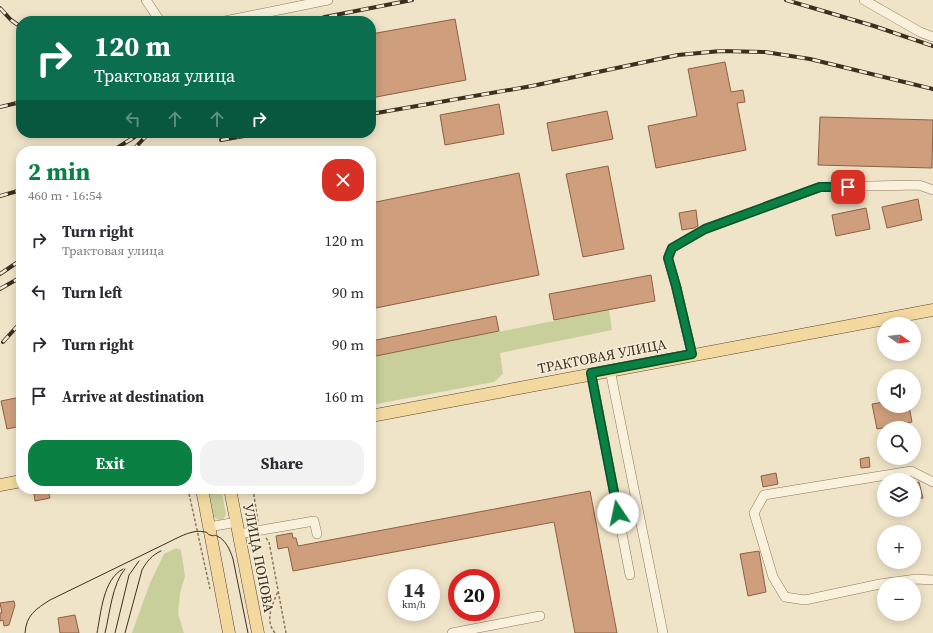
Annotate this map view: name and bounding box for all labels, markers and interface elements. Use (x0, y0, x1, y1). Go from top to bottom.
text: 120 m (94, 27, 171, 65)
icon: right (28, 32, 80, 84)
text: Трактовая улица (94, 63, 235, 88)
icon: left (122, 108, 144, 130)
icon: ahead (164, 108, 186, 130)
icon: ahead (206, 108, 228, 130)
icon: right (248, 108, 270, 130)
text: 2 min (28, 155, 90, 188)
button: close (322, 159, 364, 201)
pin (831, 170, 865, 204)
icon: arrive (837, 176, 859, 198)
text: 460 m · 16:54 (28, 187, 102, 204)
text: Turn right (62, 221, 134, 242)
icon: right (28, 229, 50, 251)
text: 120 m (324, 230, 364, 251)
text: Трактовая улица (62, 242, 164, 259)
icon: left (28, 281, 50, 303)
text: Turn left (62, 282, 122, 303)
text: 90 m (332, 282, 364, 303)
north arrow (877, 317, 921, 361)
map controls (877, 317, 921, 621)
icon: right (28, 333, 50, 355)
text: Turn right (62, 334, 134, 355)
text: 90 m (332, 334, 364, 355)
street label: ТРАКТОВАЯ УЛИЦА (536, 334, 669, 378)
button: sound (877, 369, 921, 413)
icon: arrive (28, 385, 50, 407)
text: Arrive at destination (62, 386, 204, 407)
text: 160 m (324, 386, 364, 407)
button: search (877, 421, 921, 465)
button: Exit (28, 440, 192, 486)
button: Share (200, 440, 364, 486)
button: layers (877, 473, 921, 517)
position arrow (597, 492, 639, 534)
street label: УЛИЦА ПОПОВА (239, 502, 279, 615)
button: + (877, 525, 921, 569)
speed limit sign: 20 (448, 569, 500, 621)
text: 14 (403, 576, 425, 604)
button: − (877, 577, 921, 621)
text: km/h (402, 598, 426, 611)

